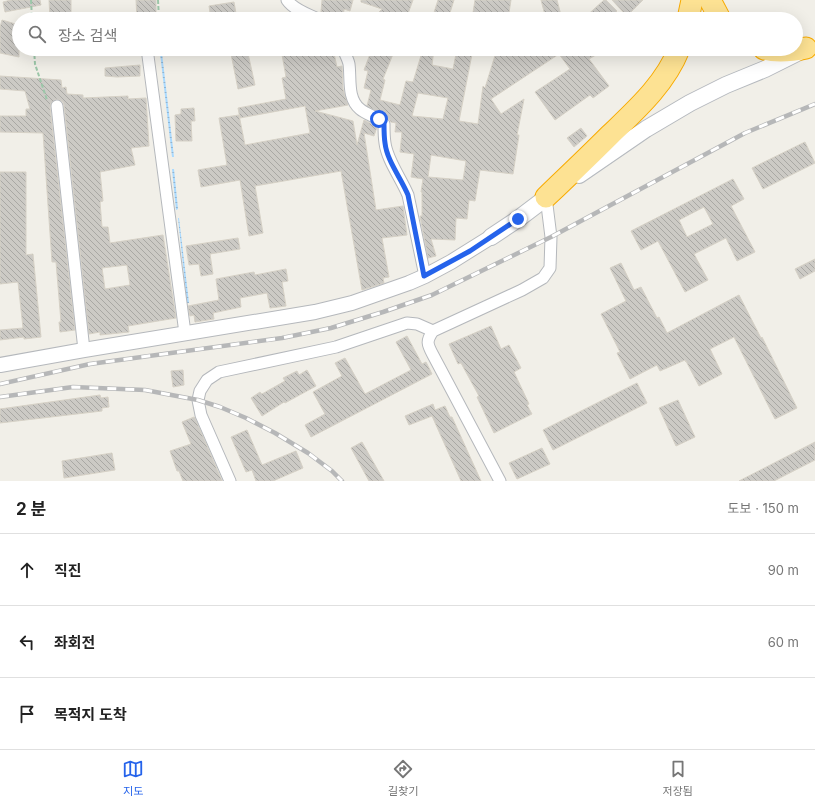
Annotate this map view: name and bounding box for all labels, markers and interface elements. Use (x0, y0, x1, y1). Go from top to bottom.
search box (12, 12, 803, 56)
icon: search (26, 23, 48, 45)
text: 장소 검색 (58, 26, 117, 45)
route start (370, 110, 388, 128)
route end (509, 210, 527, 228)
text: 2 분 (16, 499, 46, 519)
text: 도보 · 150 m (728, 500, 799, 516)
icon: ahead (16, 559, 38, 581)
text: 직진 (54, 561, 82, 580)
text: 90 m (768, 562, 799, 578)
icon: left (16, 631, 38, 653)
text: 좌회전 (54, 633, 95, 652)
text: 60 m (768, 634, 799, 650)
icon: arrive (16, 703, 38, 725)
text: 목적지 도착 (54, 705, 127, 724)
tab: 지도 (122, 758, 144, 798)
tab: 길찾기 (388, 758, 418, 798)
tab: 저장됨 (663, 758, 693, 798)

